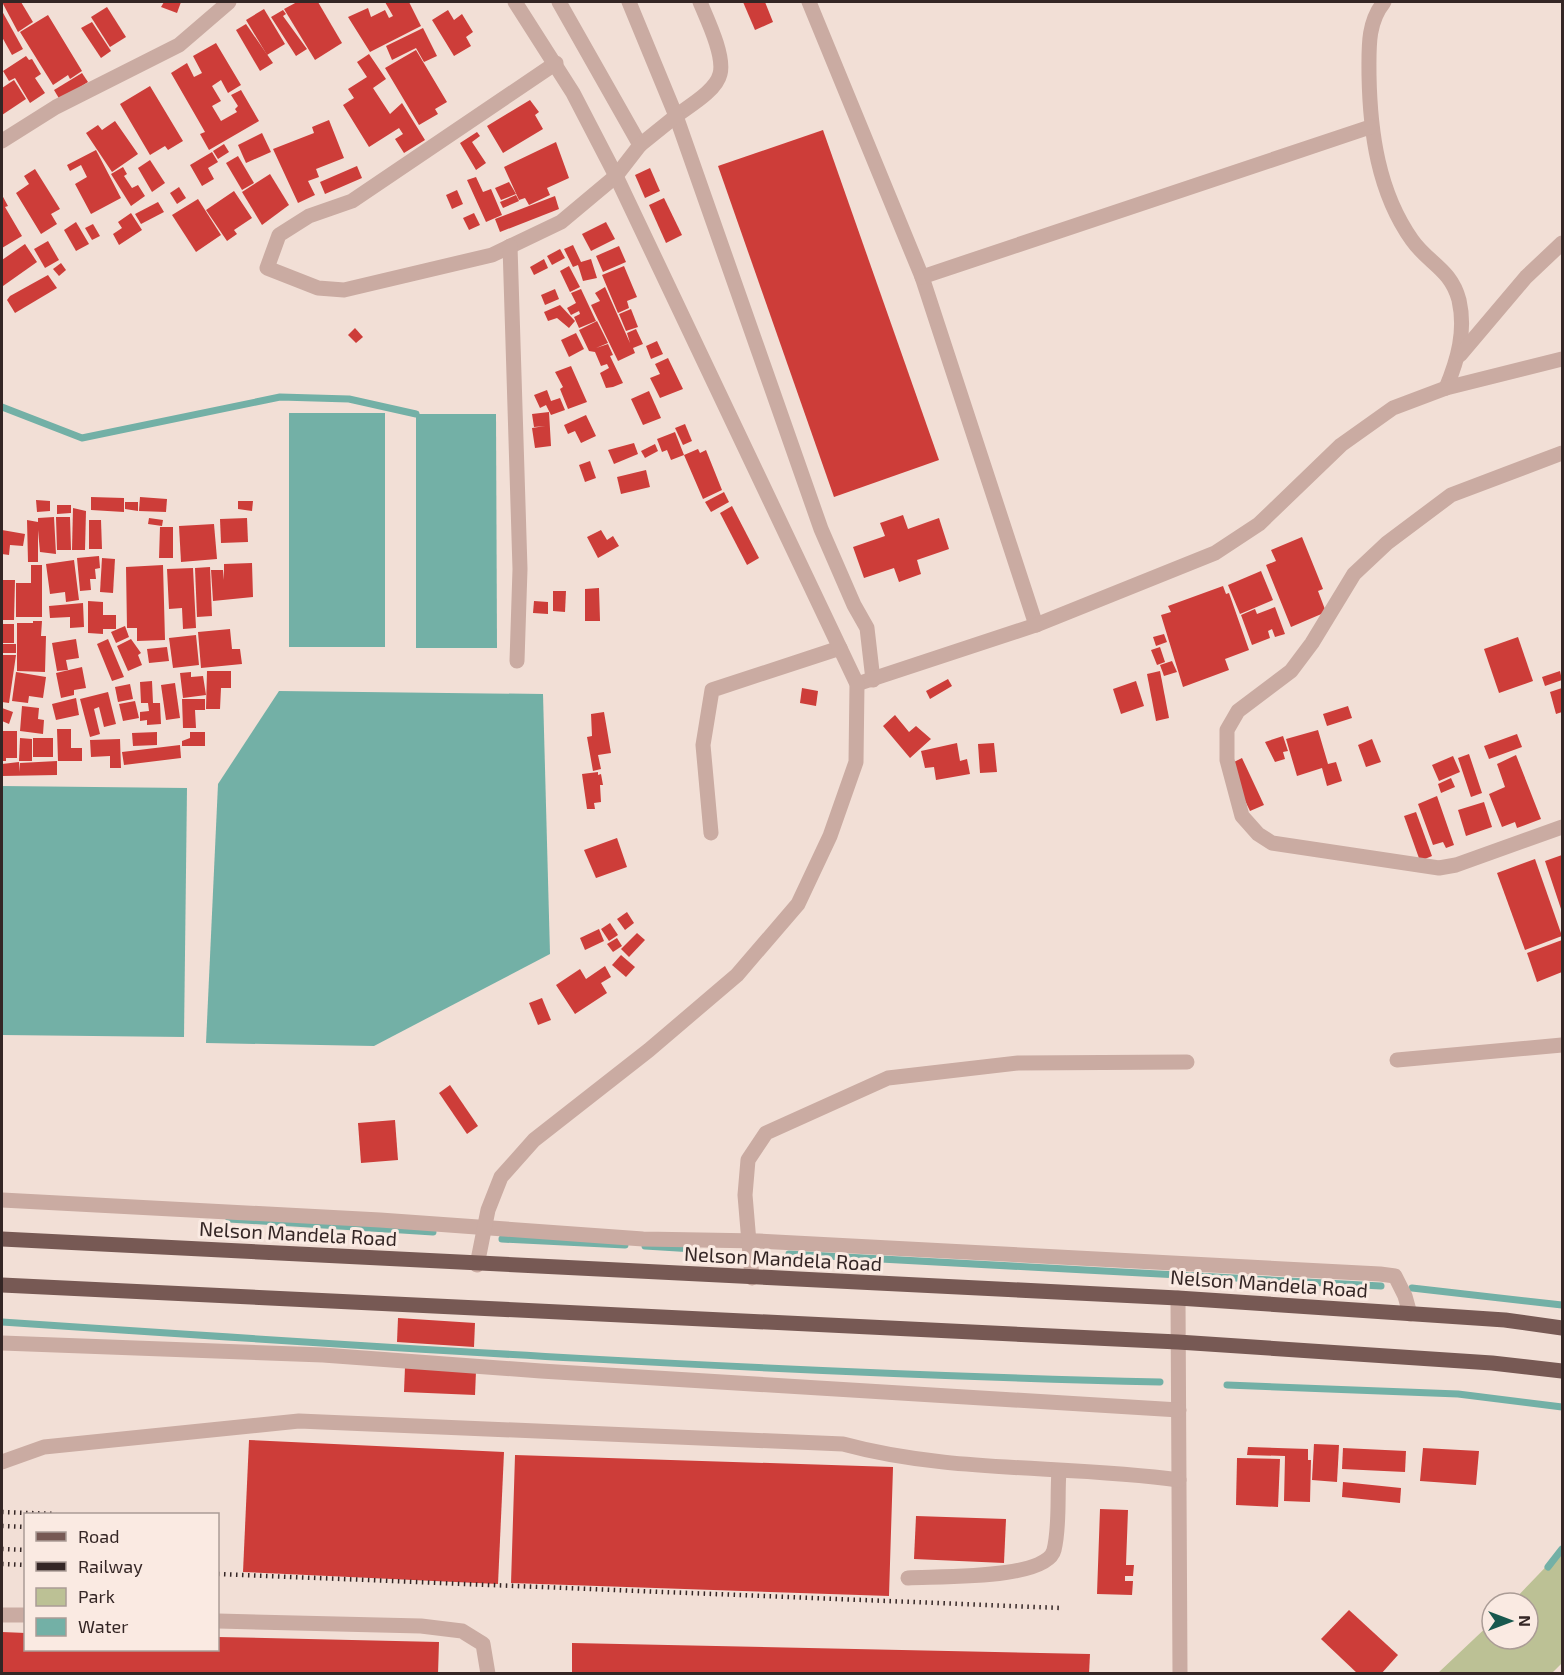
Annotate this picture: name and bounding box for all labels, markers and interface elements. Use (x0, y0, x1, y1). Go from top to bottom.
street label: Nelson Mandela Road (198, 1216, 398, 1250)
street label: Nelson Mandela Road (683, 1241, 883, 1275)
street label: Nelson Mandela Road (1169, 1264, 1369, 1302)
legend (24, 1513, 219, 1651)
text: Road (78, 1525, 119, 1547)
text: Railway (78, 1555, 143, 1577)
text: Park (78, 1585, 115, 1607)
north arrow (1480, 1591, 1540, 1651)
text: Water (78, 1615, 128, 1637)
text: N (1516, 1615, 1535, 1627)

